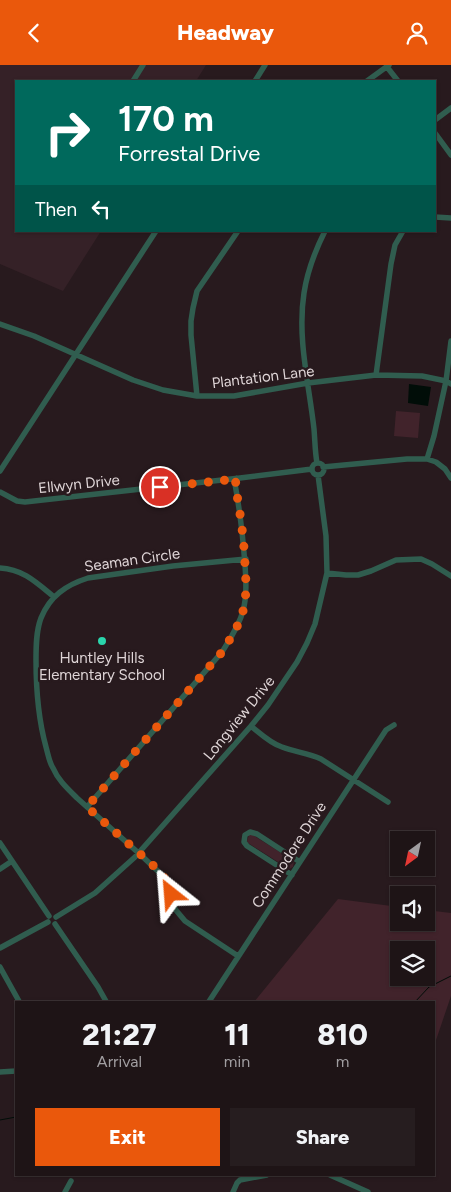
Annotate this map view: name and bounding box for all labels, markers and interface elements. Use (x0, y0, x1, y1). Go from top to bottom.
icon: back (20, 19, 48, 47)
text: Headway (177, 19, 274, 46)
icon: person (403, 19, 431, 47)
text: 170 m (118, 98, 214, 140)
icon: right (35, 100, 100, 165)
text: Forrestal Drive (118, 140, 260, 167)
icon: left (87, 195, 115, 223)
text: Then (35, 198, 77, 221)
street label: Plantation Lane (211, 362, 315, 392)
pin (139, 466, 181, 508)
street label: Ellwyn Drive (37, 471, 121, 497)
icon: arrive (146, 473, 174, 501)
street label: Seaman Circle (83, 544, 181, 576)
marker: Huntley Hills Elementary School (96, 635, 108, 647)
place label: Huntley Hills Elementary School (39, 649, 165, 684)
street label: Longview Drive (200, 672, 278, 764)
street label: Commodore Drive (248, 799, 330, 911)
north arrow (390, 831, 435, 876)
map controls (390, 831, 435, 986)
position arrow (144, 867, 196, 919)
button: sound (390, 886, 435, 931)
button: layers (390, 941, 435, 986)
text: 21:27 (82, 1016, 157, 1053)
text: 11 (224, 1016, 250, 1053)
text: 810 (317, 1016, 368, 1053)
text: Arrival (97, 1052, 142, 1071)
text: min (224, 1052, 250, 1071)
text: m (336, 1052, 349, 1071)
button: Exit (35, 1108, 220, 1166)
button: Share (230, 1108, 415, 1166)

